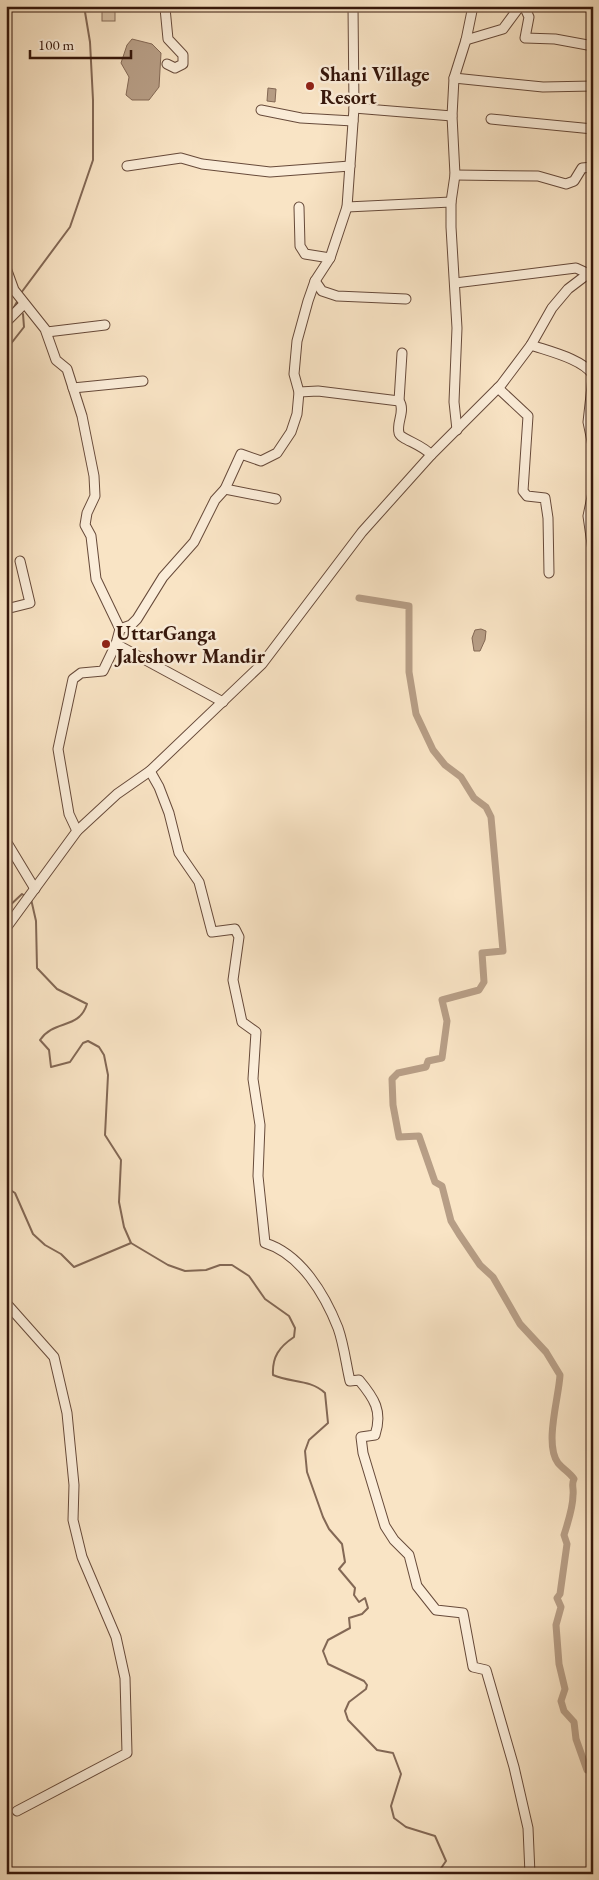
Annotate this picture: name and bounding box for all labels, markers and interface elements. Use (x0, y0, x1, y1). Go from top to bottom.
scale bar (30, 28, 131, 60)
text: 100 m (38, 35, 75, 54)
place label: Shani Village Resort (320, 61, 430, 110)
marker: Shani Village Resort (304, 80, 316, 92)
place label: UttarGanga Jaleshowr Mandir (114, 620, 266, 669)
marker: UttarGanga Jaleshowr Mandir (100, 638, 112, 650)

